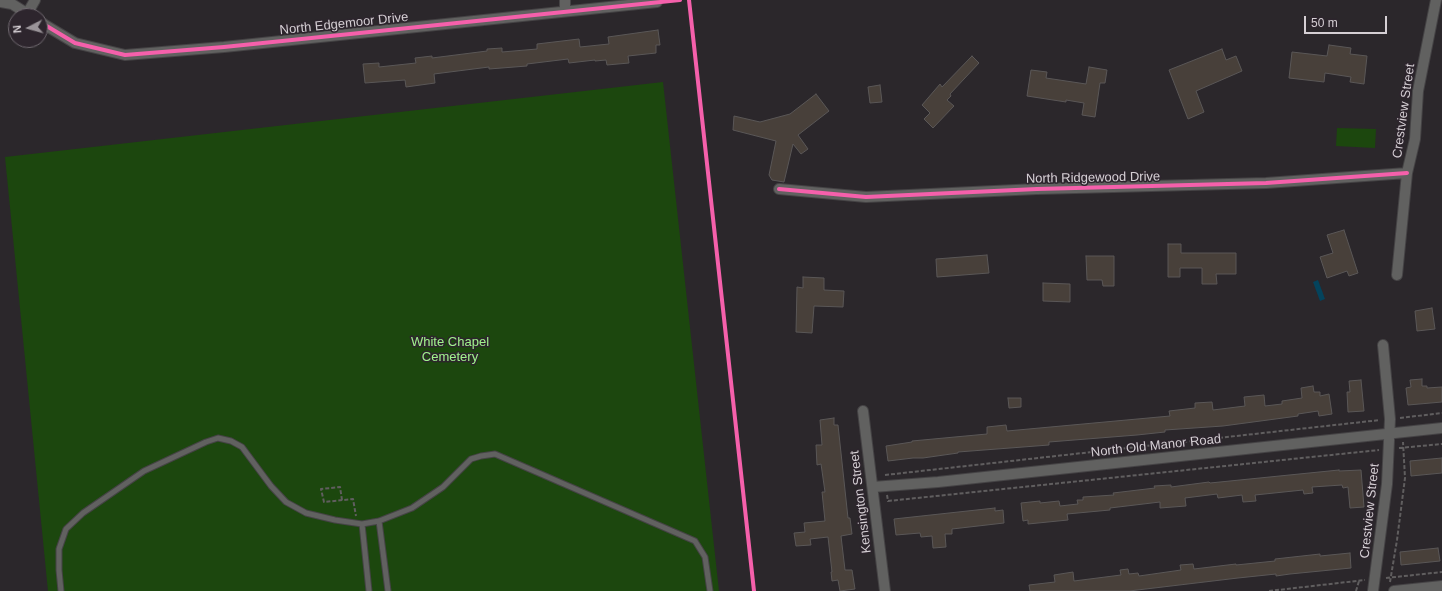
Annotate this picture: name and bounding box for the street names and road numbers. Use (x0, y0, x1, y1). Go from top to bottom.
street label: North Edgemoor Drive (279, 9, 409, 39)
street label: Crestview Street (1390, 63, 1418, 159)
street label: North Ridgewood Drive (1026, 169, 1160, 187)
street label: North Old Manor Road (1090, 431, 1222, 461)
street label: Kensington Street (847, 450, 875, 554)
street label: Crestview Street (1357, 463, 1383, 559)

